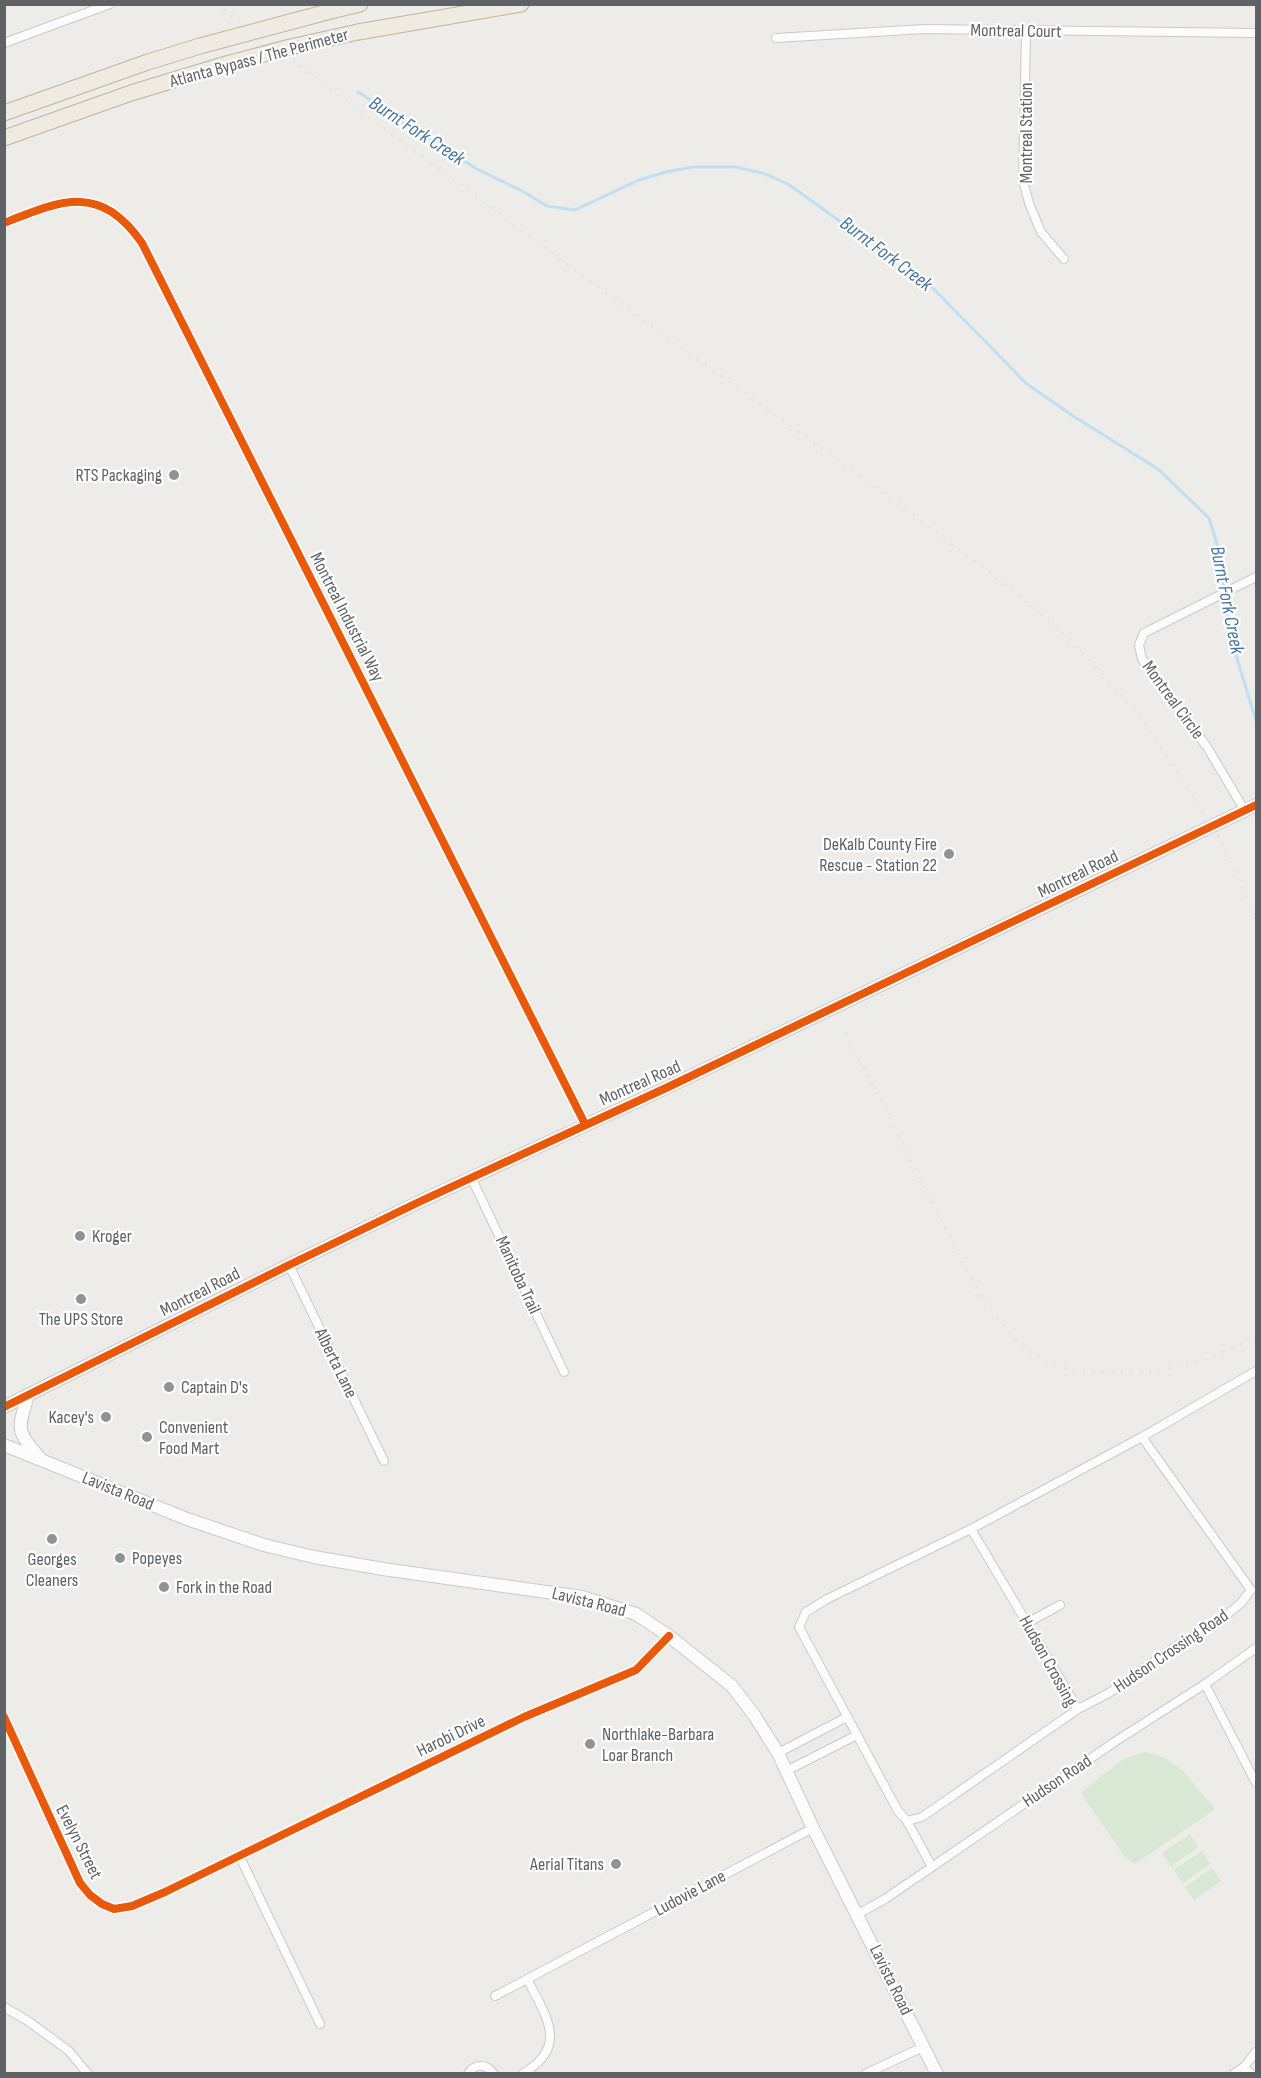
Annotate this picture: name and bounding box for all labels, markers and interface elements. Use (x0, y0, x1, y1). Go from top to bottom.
street label: Montreal Court (970, 20, 1062, 42)
street label: Atlanta Bypass / The Perimeter (166, 24, 351, 92)
street label: Montreal Station (1016, 83, 1037, 183)
water label: Burnt Fork Creek (365, 91, 470, 171)
water label: Burnt Fork Creek (835, 211, 937, 297)
place label: RTS Packaging (75, 465, 162, 486)
marker: RTS Packaging (167, 468, 181, 482)
water label: Burnt Fork Creek (1205, 544, 1249, 657)
street label: Montreal Industrial Way (305, 549, 389, 685)
street label: Montreal Circle (1138, 657, 1208, 743)
place label: DeKalb County Fire Rescue - Station 22 (819, 834, 937, 876)
street label: Montreal Road (1034, 846, 1122, 902)
marker: DeKalb County Fire Rescue - Station 22 (942, 847, 956, 861)
street label: Montreal Road (596, 1056, 684, 1110)
place label: Kroger (92, 1226, 132, 1247)
marker: Kroger (73, 1229, 87, 1243)
street label: Manitoba Trail (491, 1233, 545, 1317)
street label: Montreal Road (157, 1263, 243, 1321)
marker: The UPS Store (74, 1292, 88, 1306)
place label: The UPS Store (39, 1309, 123, 1330)
street label: Alberta Lane (310, 1324, 362, 1401)
place label: Captain D's (181, 1377, 248, 1398)
marker: Captain D's (162, 1380, 176, 1394)
place label: Kacey's (49, 1407, 94, 1428)
marker: Kacey's (99, 1410, 113, 1424)
place label: Convenient Food Mart (159, 1417, 229, 1459)
marker: Convenient Food Mart (140, 1430, 154, 1444)
street label: Lavista Road (79, 1467, 157, 1515)
marker: Georges Cleaners (45, 1532, 59, 1546)
place label: Popeyes (132, 1548, 182, 1569)
place label: Georges Cleaners (26, 1549, 78, 1591)
marker: Popeyes (113, 1551, 127, 1565)
place label: Fork in the Road (176, 1577, 272, 1598)
marker: Fork in the Road (157, 1580, 171, 1594)
street label: Lavista Road (550, 1583, 628, 1621)
street label: Hudson Crossing Road (1110, 1605, 1232, 1697)
street label: Hudson Crossing (1014, 1612, 1082, 1710)
street label: Harobi Drive (413, 1710, 489, 1762)
place label: Northlake-Barbara Loar Branch (602, 1724, 714, 1766)
marker: Northlake-Barbara Loar Branch (583, 1737, 597, 1751)
street label: Hudson Road (1019, 1750, 1095, 1812)
street label: Evelyn Street (51, 1801, 107, 1883)
place label: Aerial Titans (529, 1854, 604, 1875)
marker: Aerial Titans (609, 1857, 623, 1871)
street label: Ludovie Lane (651, 1865, 729, 1921)
street label: Lavista Road (865, 1942, 917, 2018)

